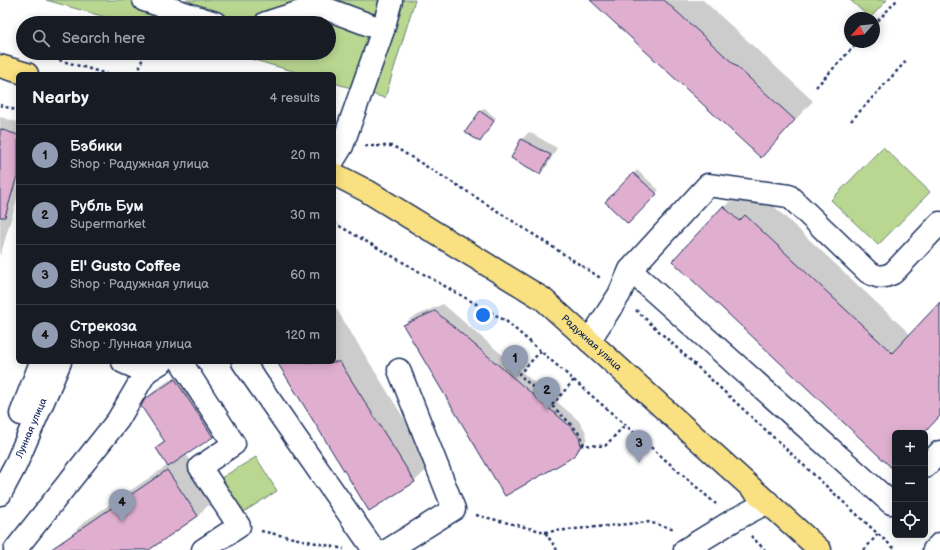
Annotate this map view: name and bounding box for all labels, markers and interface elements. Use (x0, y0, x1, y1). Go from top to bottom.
north arrow (844, 12, 880, 48)
search box (16, 16, 336, 60)
icon: search (30, 27, 52, 49)
text: Search here (62, 29, 145, 48)
text: Nearby (32, 88, 89, 108)
text: 4 results (270, 90, 320, 106)
text: Бэбики (70, 137, 122, 156)
text: 1 (42, 147, 48, 163)
text: 20 m (290, 147, 320, 163)
text: Shop · Радужная улица (70, 156, 209, 172)
text: Рубль Бум (70, 197, 144, 216)
text: 2 (41, 207, 49, 223)
text: 30 m (290, 207, 320, 223)
text: Supermarket (70, 216, 146, 232)
text: El' Gusto Coffee (70, 257, 181, 276)
text: 3 (41, 267, 49, 283)
text: 60 m (290, 267, 320, 283)
text: Shop · Радужная улица (70, 276, 209, 292)
your location (473, 305, 493, 325)
street label: Радужная улица (559, 312, 624, 373)
text: Стрекоза (70, 317, 137, 336)
text: 4 (41, 327, 49, 343)
text: 120 m (285, 327, 320, 343)
text: Shop · Лунная улица (70, 336, 192, 352)
pin: 1 (502, 345, 528, 378)
pin: 2 (534, 377, 560, 410)
street label: Лунная улица (13, 396, 50, 461)
pin: 3 (626, 430, 652, 463)
map controls (892, 430, 928, 538)
button: + (892, 430, 928, 466)
button: − (892, 466, 928, 502)
pin: 4 (109, 489, 135, 522)
button: locate (892, 502, 928, 538)

